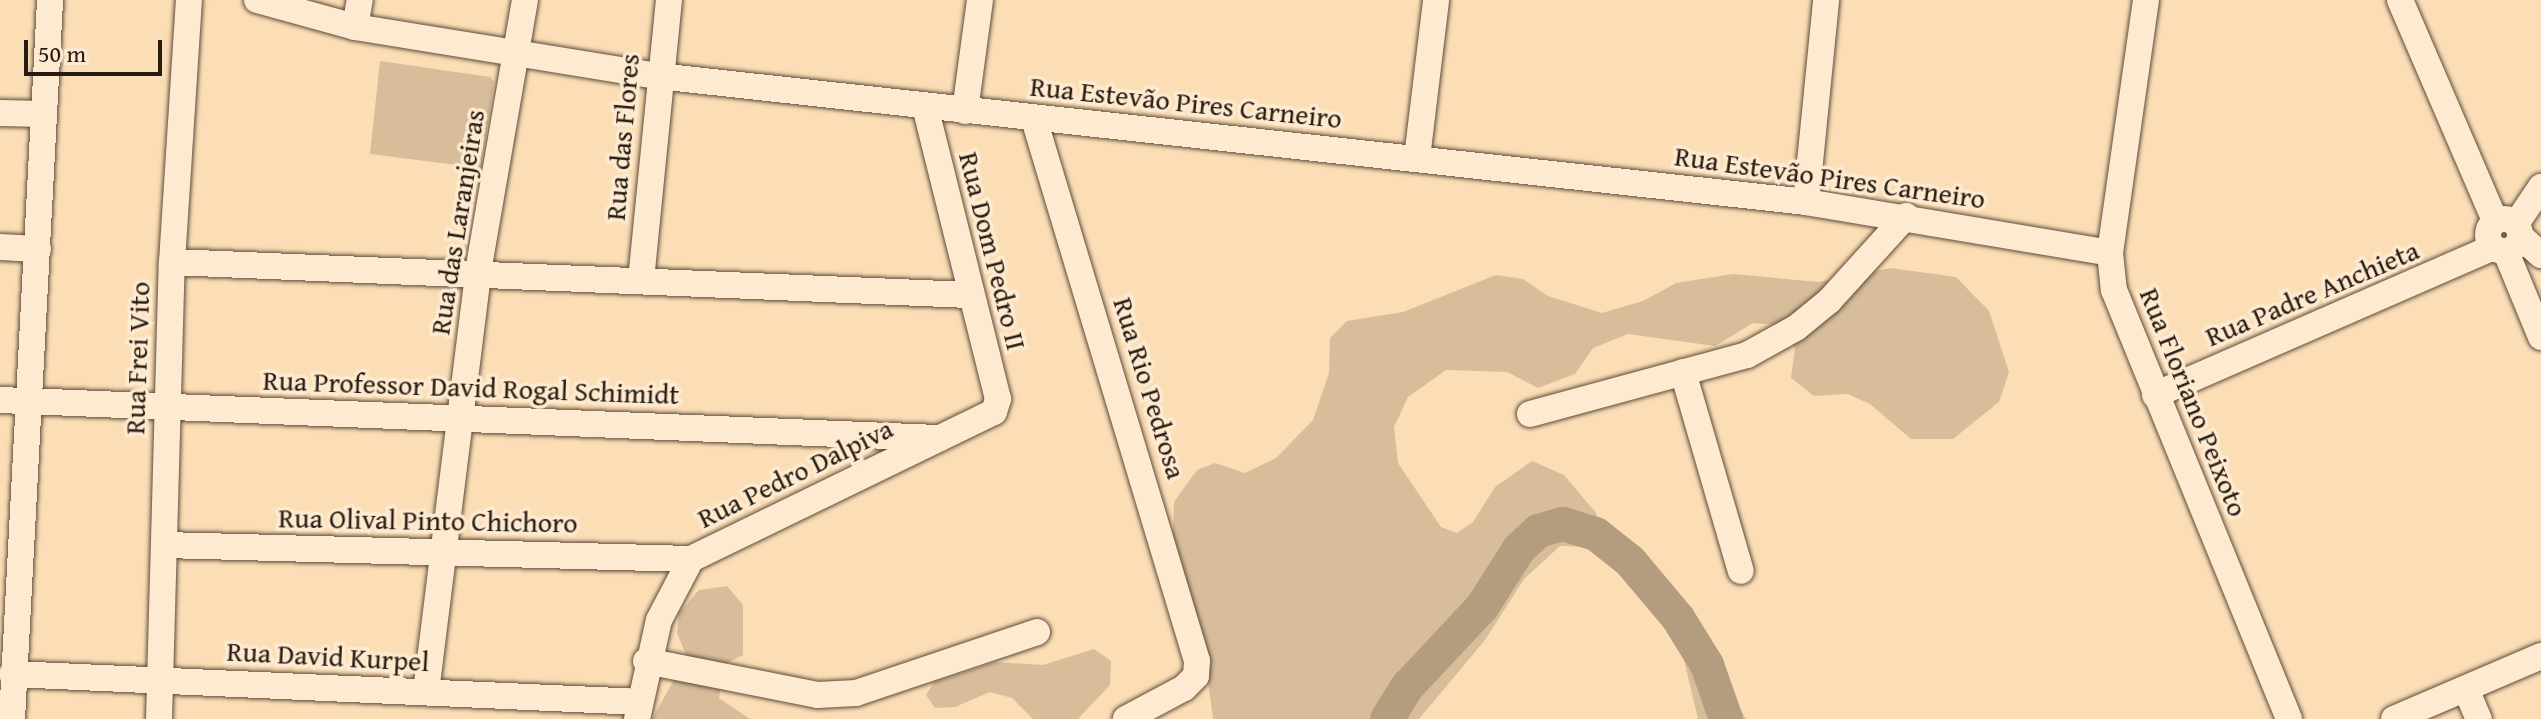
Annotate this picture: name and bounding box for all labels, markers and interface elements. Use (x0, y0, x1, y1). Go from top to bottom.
scale bar (28, 24, 166, 74)
text: 50 m (38, 36, 86, 71)
street label: Rua das Flores (598, 52, 646, 222)
street label: Rua Estevão Pires Carneiro (1029, 69, 1343, 135)
street label: Rua das Laranjeiras (423, 107, 491, 337)
street label: Rua Estevão Pires Carneiro (1673, 139, 1987, 215)
street label: Rua Dom Pedro II (952, 148, 1034, 354)
street label: Rua Padre Anchieta (2200, 233, 2424, 353)
street label: Rua Frei Vito (118, 281, 156, 435)
street label: Rua Floriano Peixoto (2133, 283, 2255, 521)
street label: Rua Rio Pedrosa (1106, 293, 1194, 483)
street label: Rua Professor David Rogal Schimidt (262, 363, 680, 411)
street label: Rua Pedro Dalpiva (692, 411, 898, 535)
street label: Rua Olival Pinto Chichoro (278, 501, 578, 539)
street label: Rua David Kurpel (226, 634, 430, 678)

